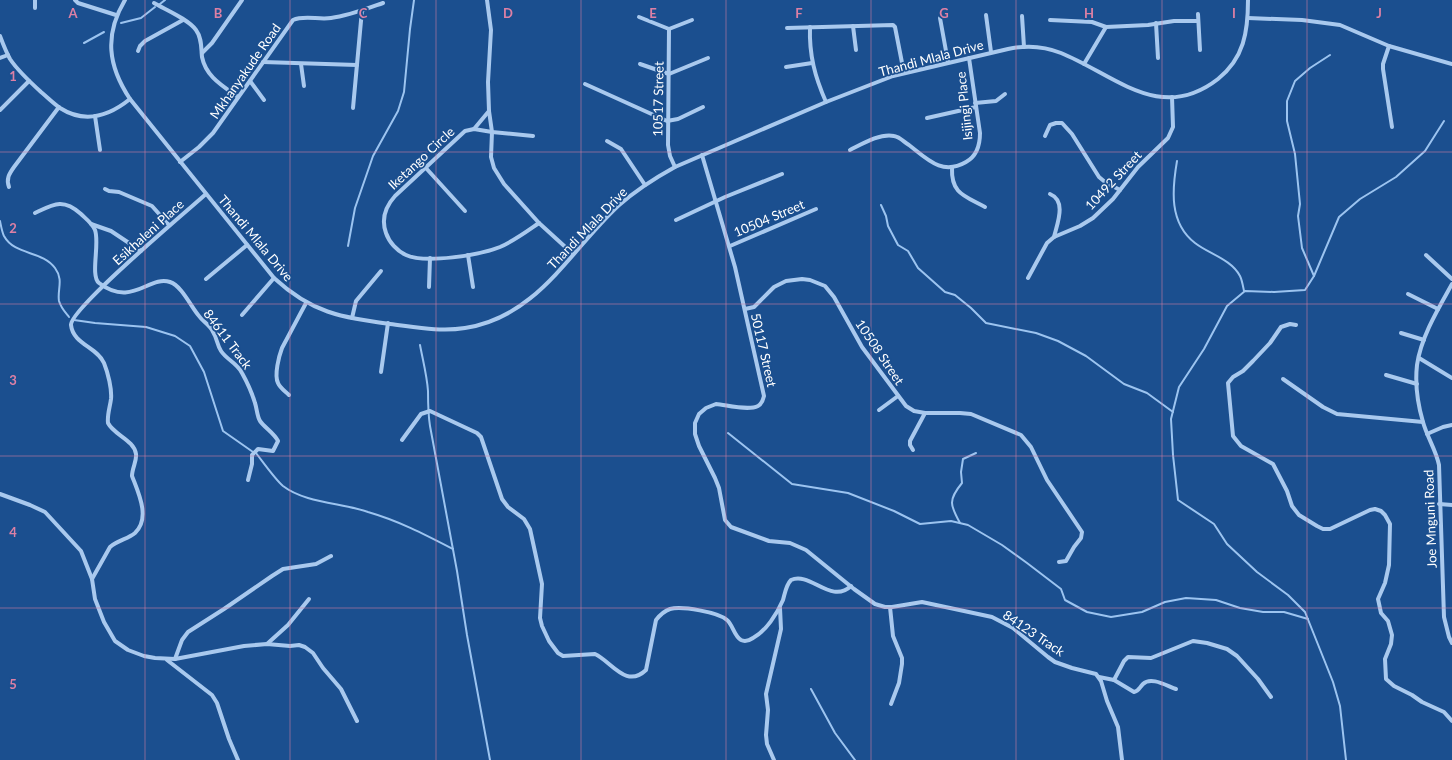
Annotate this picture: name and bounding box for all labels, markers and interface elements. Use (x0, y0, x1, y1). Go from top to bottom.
text: A (67, 5, 78, 21)
text: B (214, 5, 223, 21)
text: C (359, 5, 368, 21)
text: D (503, 5, 513, 21)
text: E (649, 5, 657, 21)
text: F (795, 5, 803, 21)
text: G (939, 5, 949, 21)
text: H (1084, 5, 1094, 21)
text: I (1232, 5, 1236, 21)
text: J (1376, 5, 1382, 21)
street label: Mkhanyakude Road (206, 20, 284, 122)
street label: Thandi Mlala Drive (877, 36, 985, 80)
street label: 10517 Street (649, 61, 667, 137)
text: 1 (9, 68, 17, 84)
street label: Isijingi Place (952, 71, 976, 141)
street label: Iketango Circle (385, 123, 458, 193)
street label: 10492 Street (1081, 147, 1145, 213)
street label: Thandi Mlala Drive (544, 184, 630, 272)
street label: Thandi Mlala Drive (215, 192, 297, 284)
street label: Esikhaleni Place (109, 196, 187, 268)
street label: 10504 Street (731, 196, 807, 240)
text: 2 (9, 220, 17, 236)
street label: 84611 Track (200, 306, 256, 372)
street label: 50117 Street (748, 312, 780, 389)
street label: 10508 Street (852, 316, 908, 388)
text: 3 (9, 372, 17, 388)
street label: Joe Mnguni Road (1420, 469, 1440, 569)
text: 4 (9, 524, 17, 540)
street label: 84123 Track (1000, 607, 1068, 660)
text: 5 (9, 676, 17, 692)

